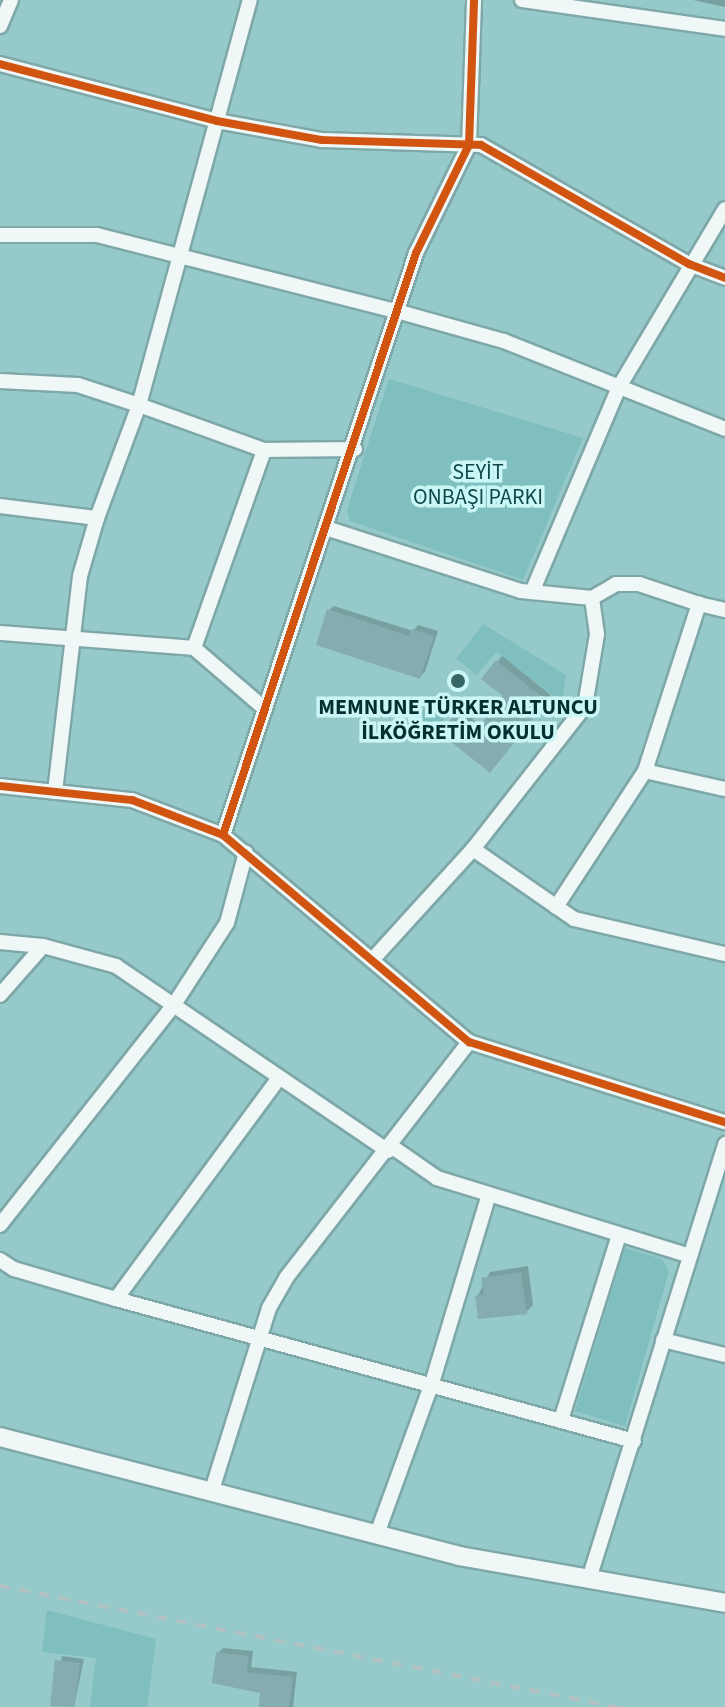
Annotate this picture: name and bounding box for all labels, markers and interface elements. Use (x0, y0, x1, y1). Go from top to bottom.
park label: SEYİT ONBAŞI PARKI (413, 459, 543, 510)
marker: MEMNUNE TÜRKER ALTUNCU İLKÖĞRETİM OKULU (449, 672, 467, 690)
place label: MEMNUNE TÜRKER ALTUNCU İLKÖĞRETİM OKULU (318, 694, 598, 746)

